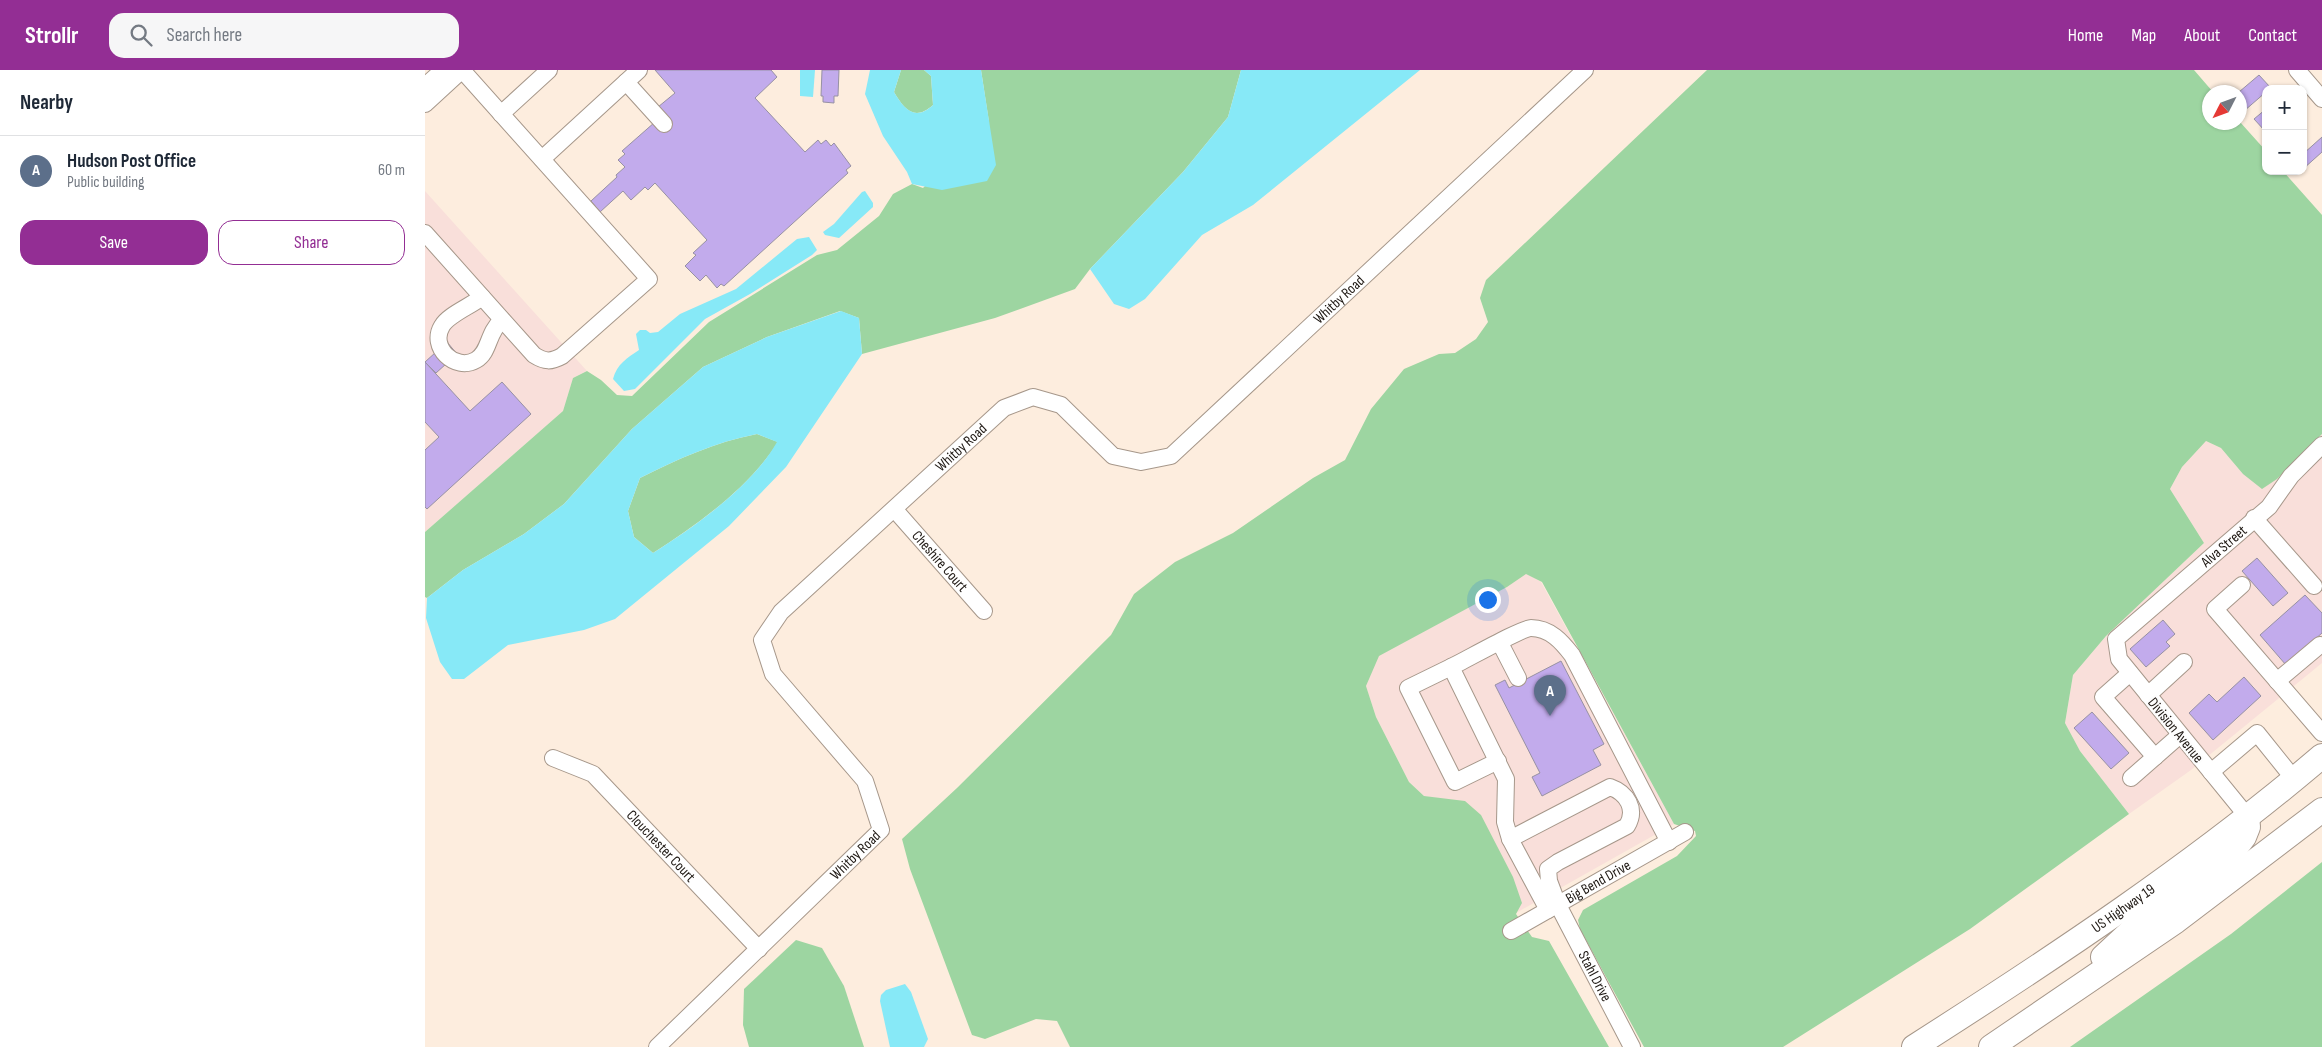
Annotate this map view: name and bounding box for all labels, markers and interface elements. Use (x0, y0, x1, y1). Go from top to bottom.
search box (109, 13, 459, 58)
text: Strollr (25, 21, 79, 50)
icon: search (127, 21, 155, 49)
text: Search here (167, 24, 242, 47)
text: Home (2068, 25, 2103, 46)
text: Map (2131, 25, 2156, 46)
text: About (2184, 25, 2220, 46)
text: Contact (2248, 25, 2297, 46)
north arrow (2202, 85, 2247, 130)
map controls (2262, 85, 2307, 175)
button: + (2262, 85, 2307, 130)
text: Nearby (20, 90, 73, 115)
button: − (2262, 130, 2307, 175)
text: Hudson Post Office (67, 150, 196, 173)
text: A (32, 161, 40, 180)
text: 60 m (378, 161, 405, 180)
text: Public building (67, 173, 144, 192)
button: Save (20, 220, 208, 265)
button: Share (218, 220, 405, 265)
street label: Whitby Road (1310, 271, 1369, 328)
street label: Whitby Road (932, 420, 991, 476)
street label: Alva Street (2196, 521, 2251, 572)
street label: Cheshire Court (907, 527, 972, 596)
your location (1475, 587, 1501, 613)
pin: A (1534, 675, 1566, 716)
street label: Division Avenue (2143, 694, 2208, 767)
street label: Clouchester Court (622, 806, 700, 886)
street label: Whitby Road (826, 827, 885, 884)
street label: Big Bend Drive (1562, 856, 1634, 908)
street label: US Highway 19 (2088, 880, 2159, 937)
street label: Stahl Drive (1574, 948, 1616, 1005)

